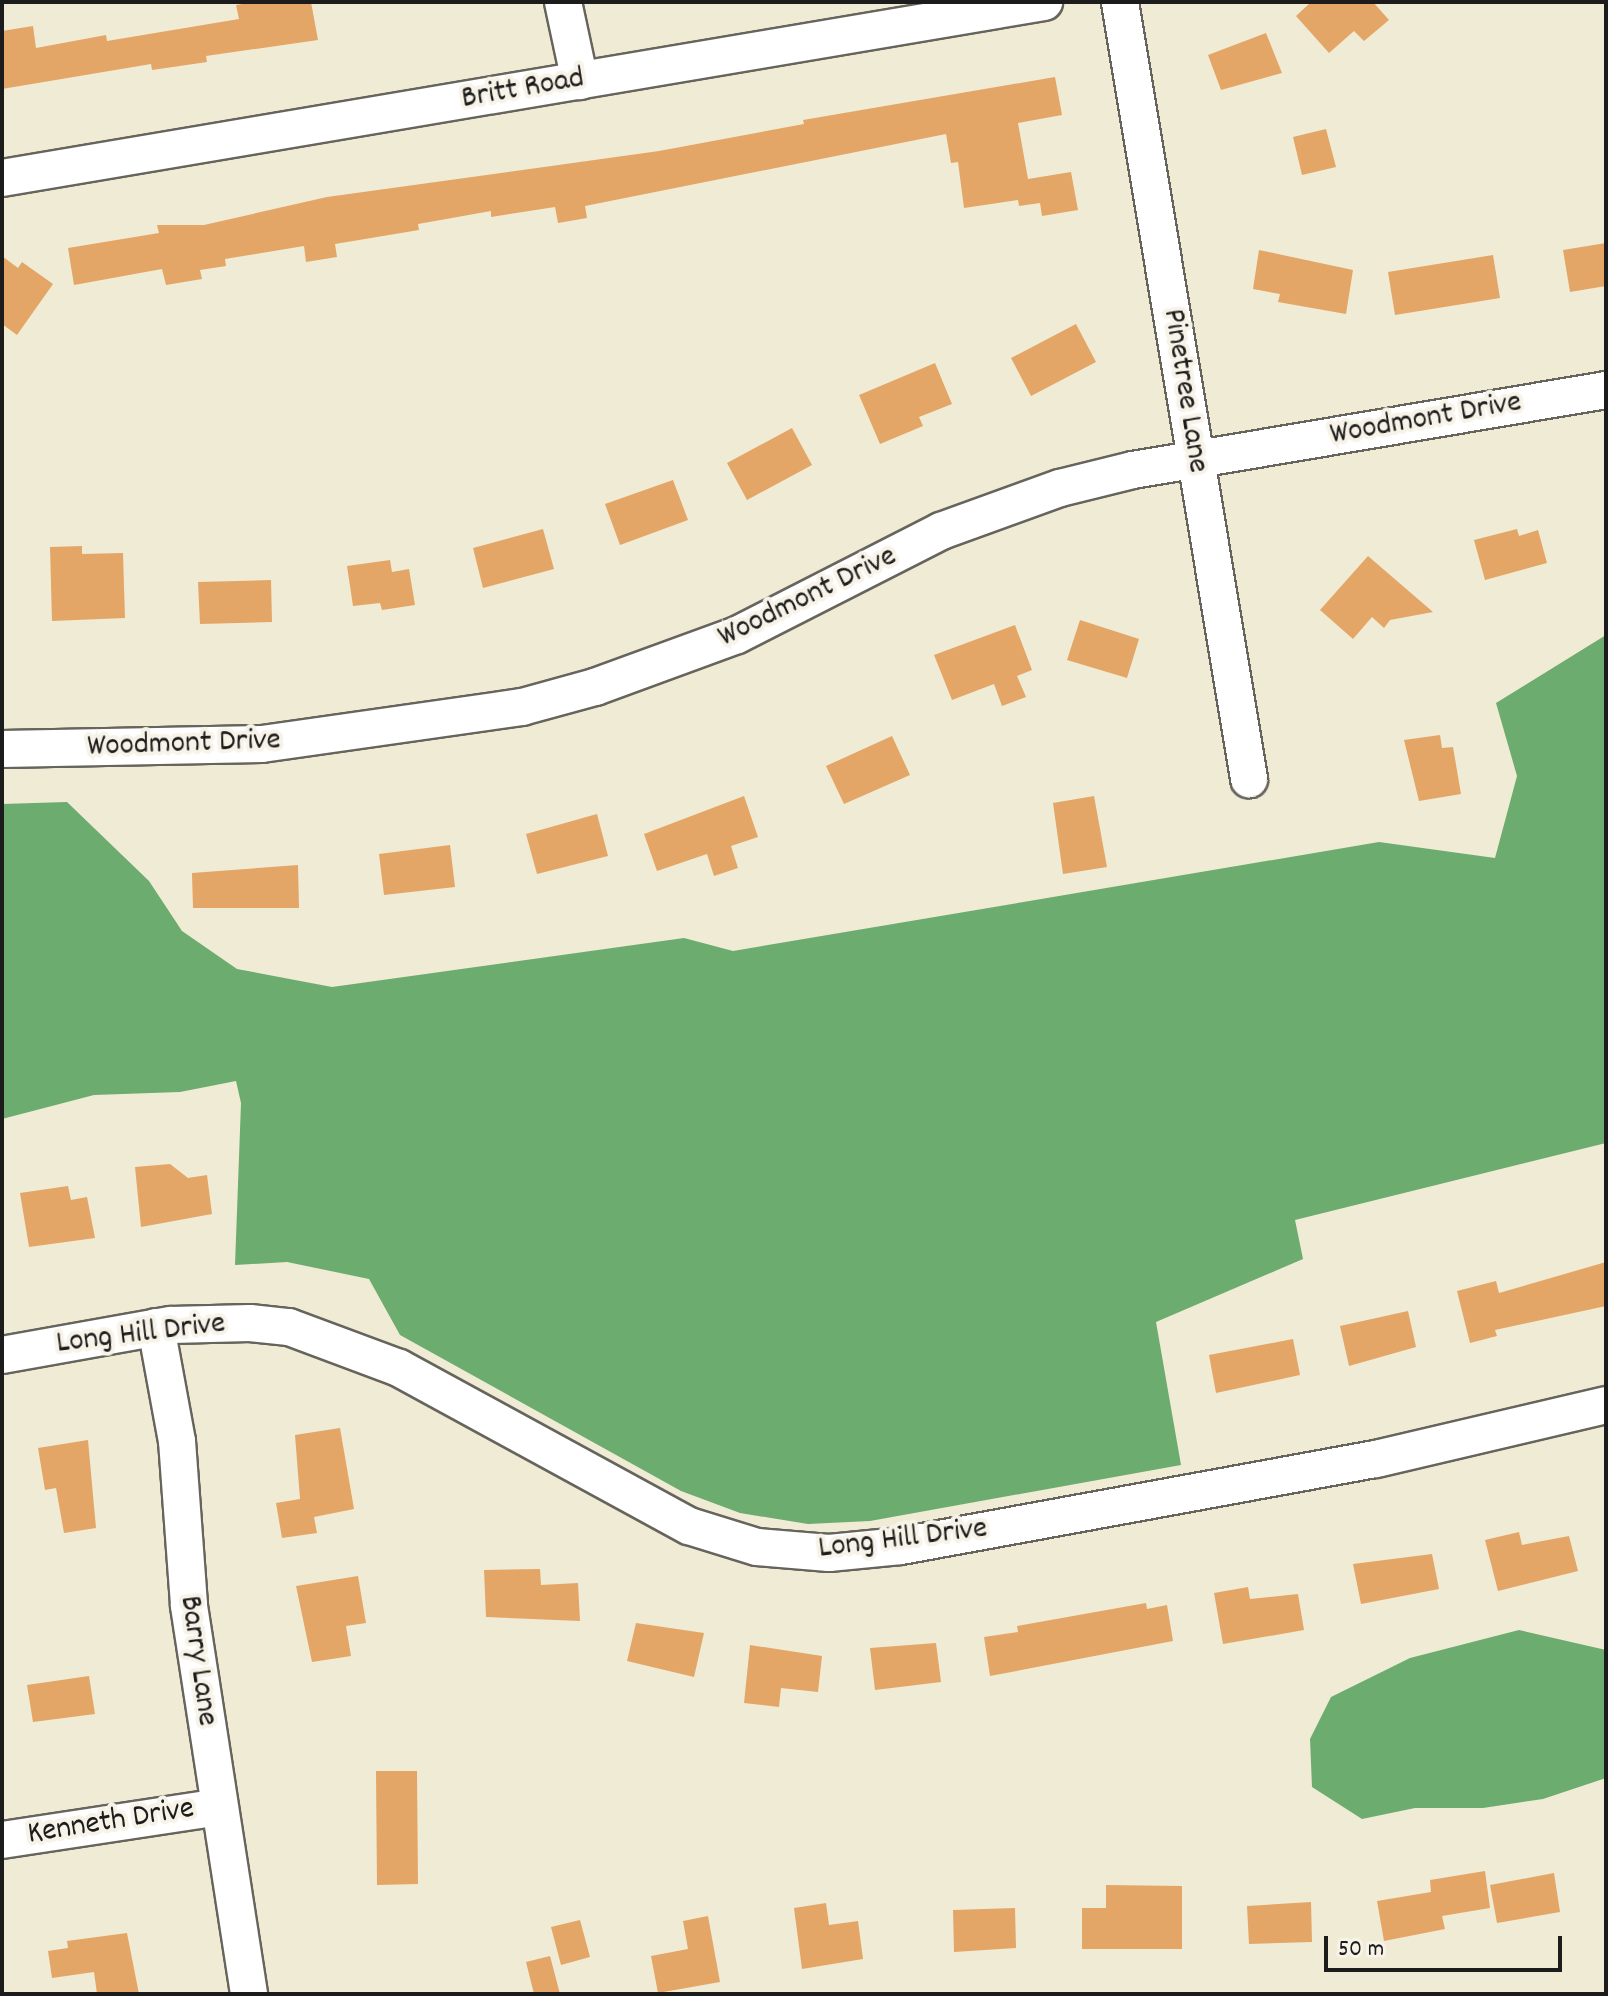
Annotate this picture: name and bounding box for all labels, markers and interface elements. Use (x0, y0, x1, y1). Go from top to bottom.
street label: Britt Road (459, 60, 587, 120)
street label: Pinetree Lane (1152, 306, 1216, 476)
street label: Woodmont Drive (1327, 384, 1525, 456)
street label: Woodmont Drive (713, 538, 903, 658)
street label: Woodmont Drive (87, 722, 281, 768)
street label: Long Hill Drive (54, 1306, 228, 1364)
street label: Long Hill Drive (816, 1511, 990, 1569)
street label: Barry Lane (169, 1593, 225, 1729)
street label: Kenneth Drive (25, 1791, 197, 1855)
scale bar (1328, 1920, 1566, 1970)
text: 50 m (1338, 1933, 1384, 1967)

